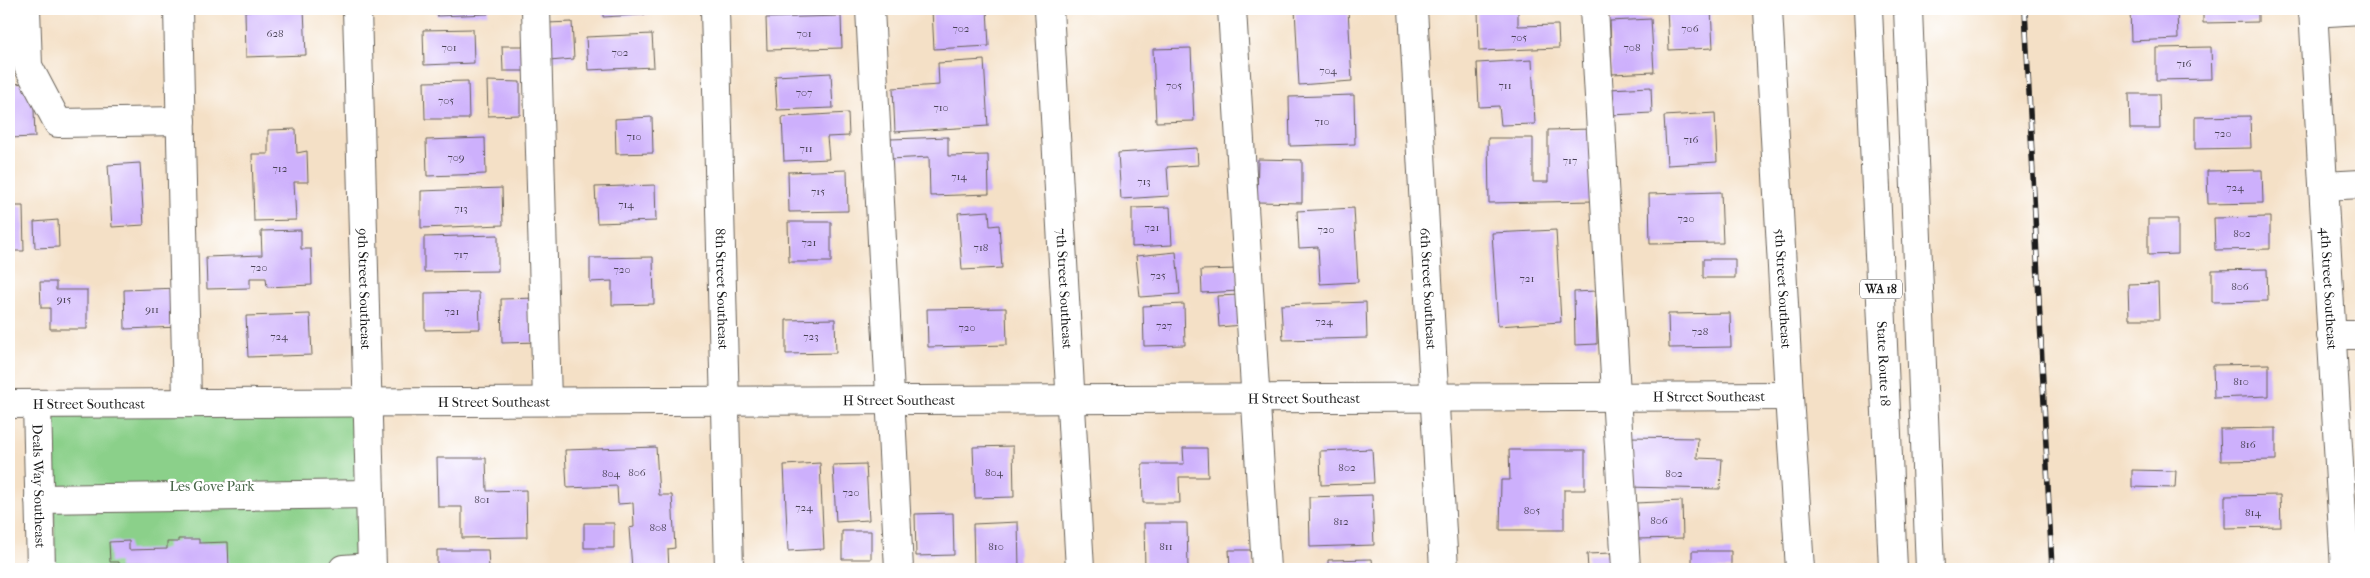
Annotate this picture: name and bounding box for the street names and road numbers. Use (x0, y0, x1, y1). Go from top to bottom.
street label: 6th Street Southeast (1417, 227, 1440, 350)
street label: 4th Street Southeast (2317, 227, 2341, 350)
street label: 9th Street Southeast (354, 228, 375, 350)
street label: 8th Street Southeast (712, 228, 732, 350)
street label: 7th Street Southeast (1053, 228, 1076, 350)
street label: 5th Street Southeast (1771, 228, 1795, 349)
road number: WA 18 (1860, 280, 1902, 298)
street label: State Route 18 (1873, 321, 1894, 407)
street label: H Street Southeast (1653, 388, 1765, 405)
street label: H Street Southeast (1248, 389, 1360, 407)
street label: H Street Southeast (843, 391, 955, 409)
street label: H Street Southeast (438, 393, 550, 411)
street label: H Street Southeast (33, 395, 145, 412)
street label: Deals Way Southeast (29, 424, 49, 548)

